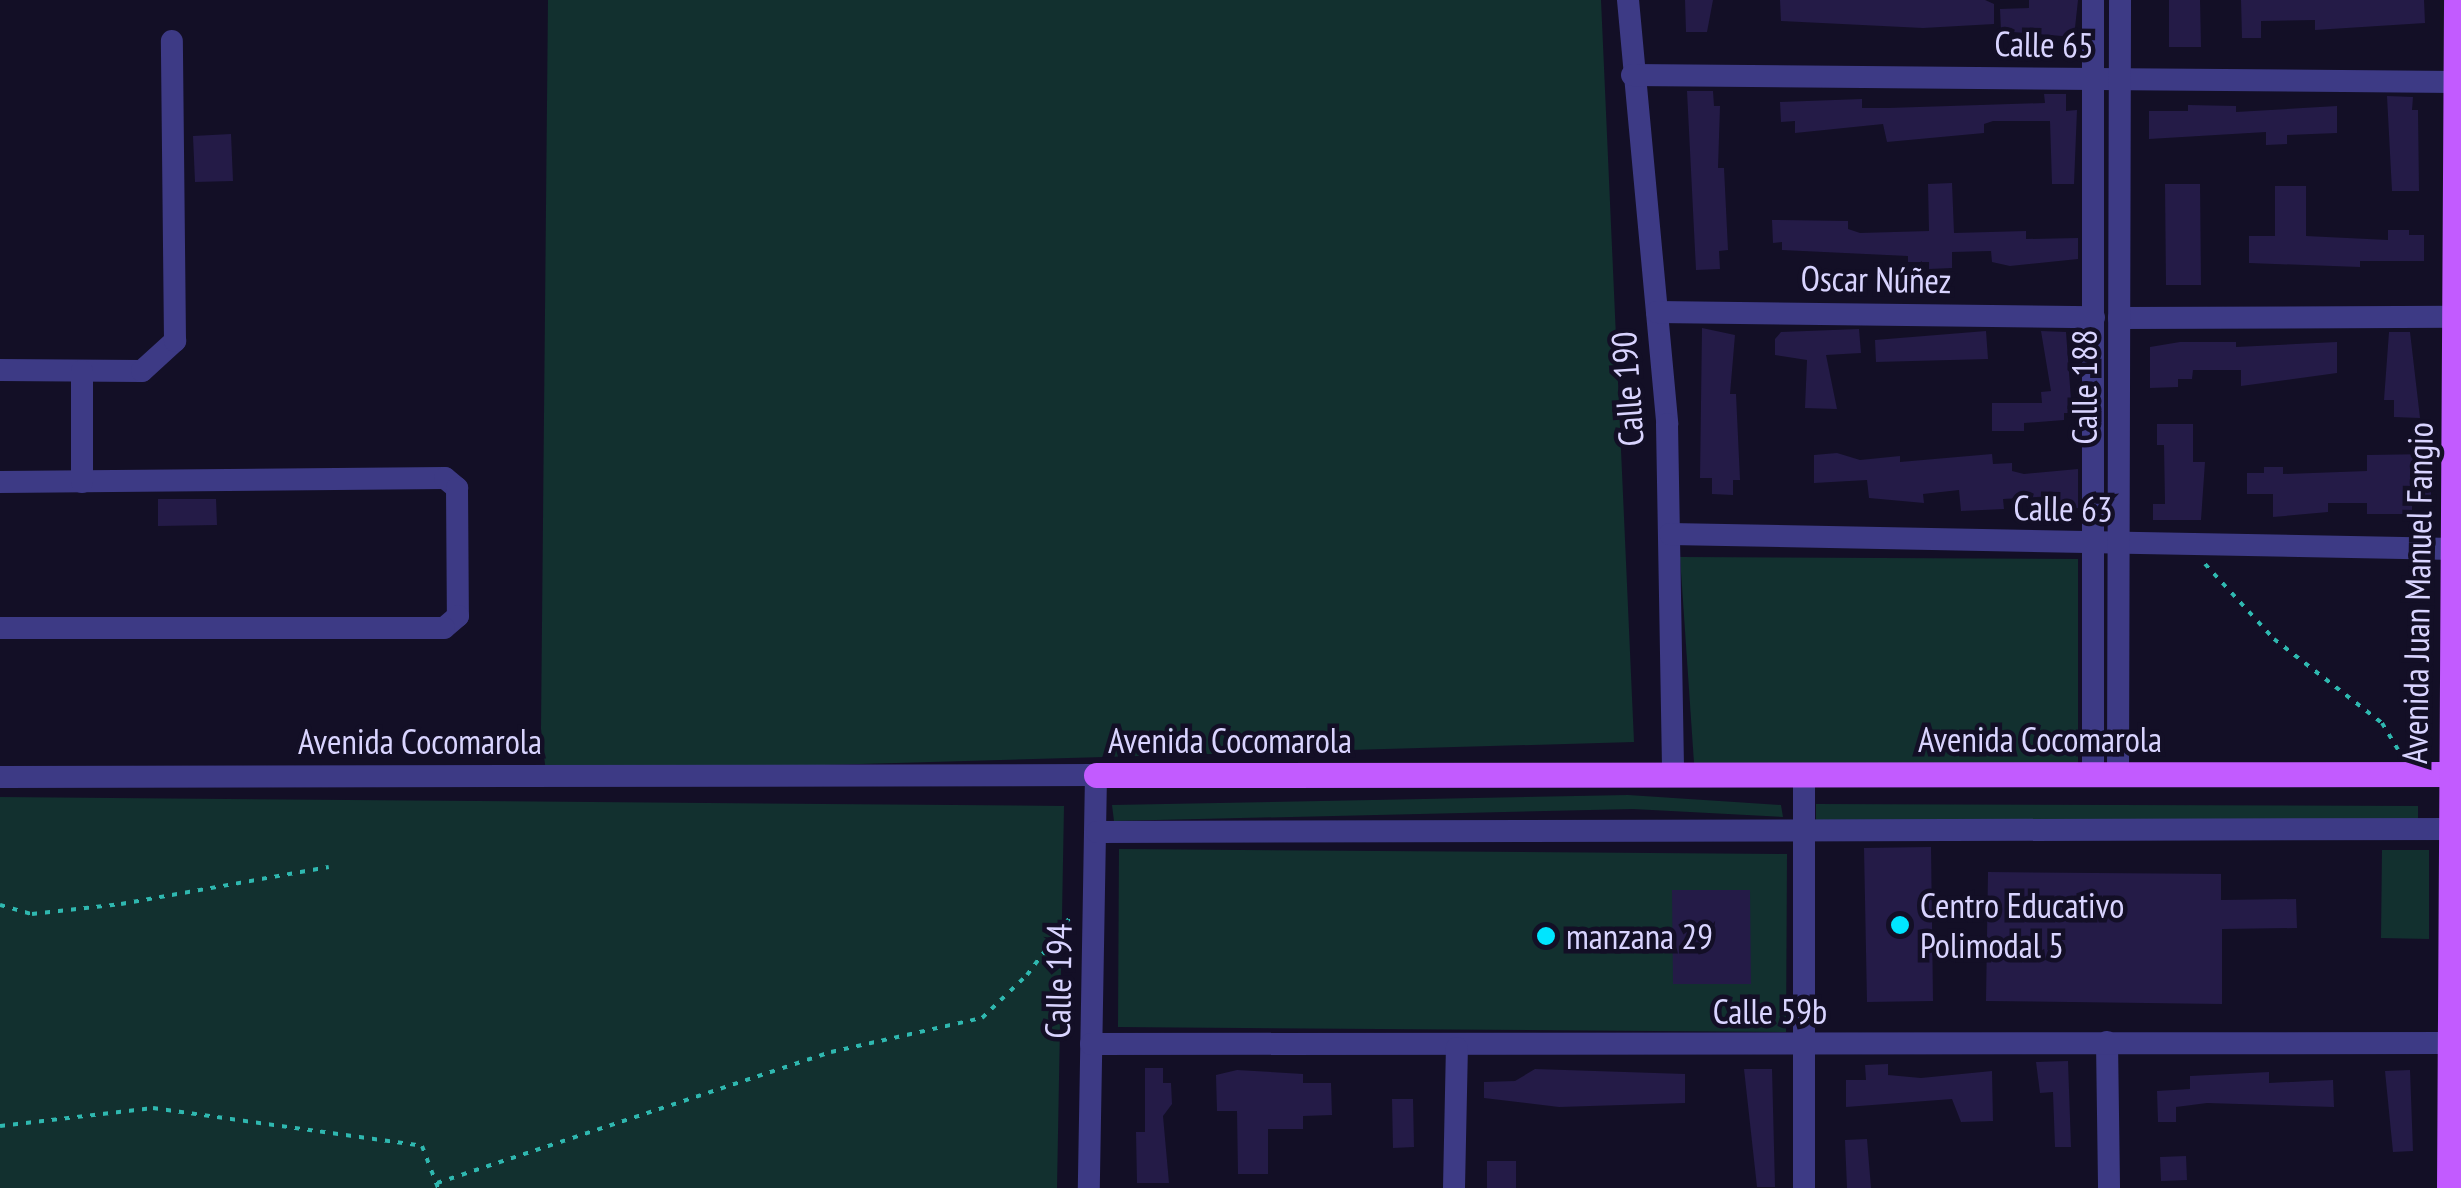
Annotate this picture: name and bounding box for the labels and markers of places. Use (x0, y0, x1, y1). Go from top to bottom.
place label: Centro Educativo Polimodal 5 (1920, 884, 2124, 966)
marker: Centro Educativo Polimodal 5 (1889, 914, 1911, 936)
place label: manzana 29 (1566, 915, 1713, 957)
marker: manzana 29 (1535, 925, 1557, 947)

